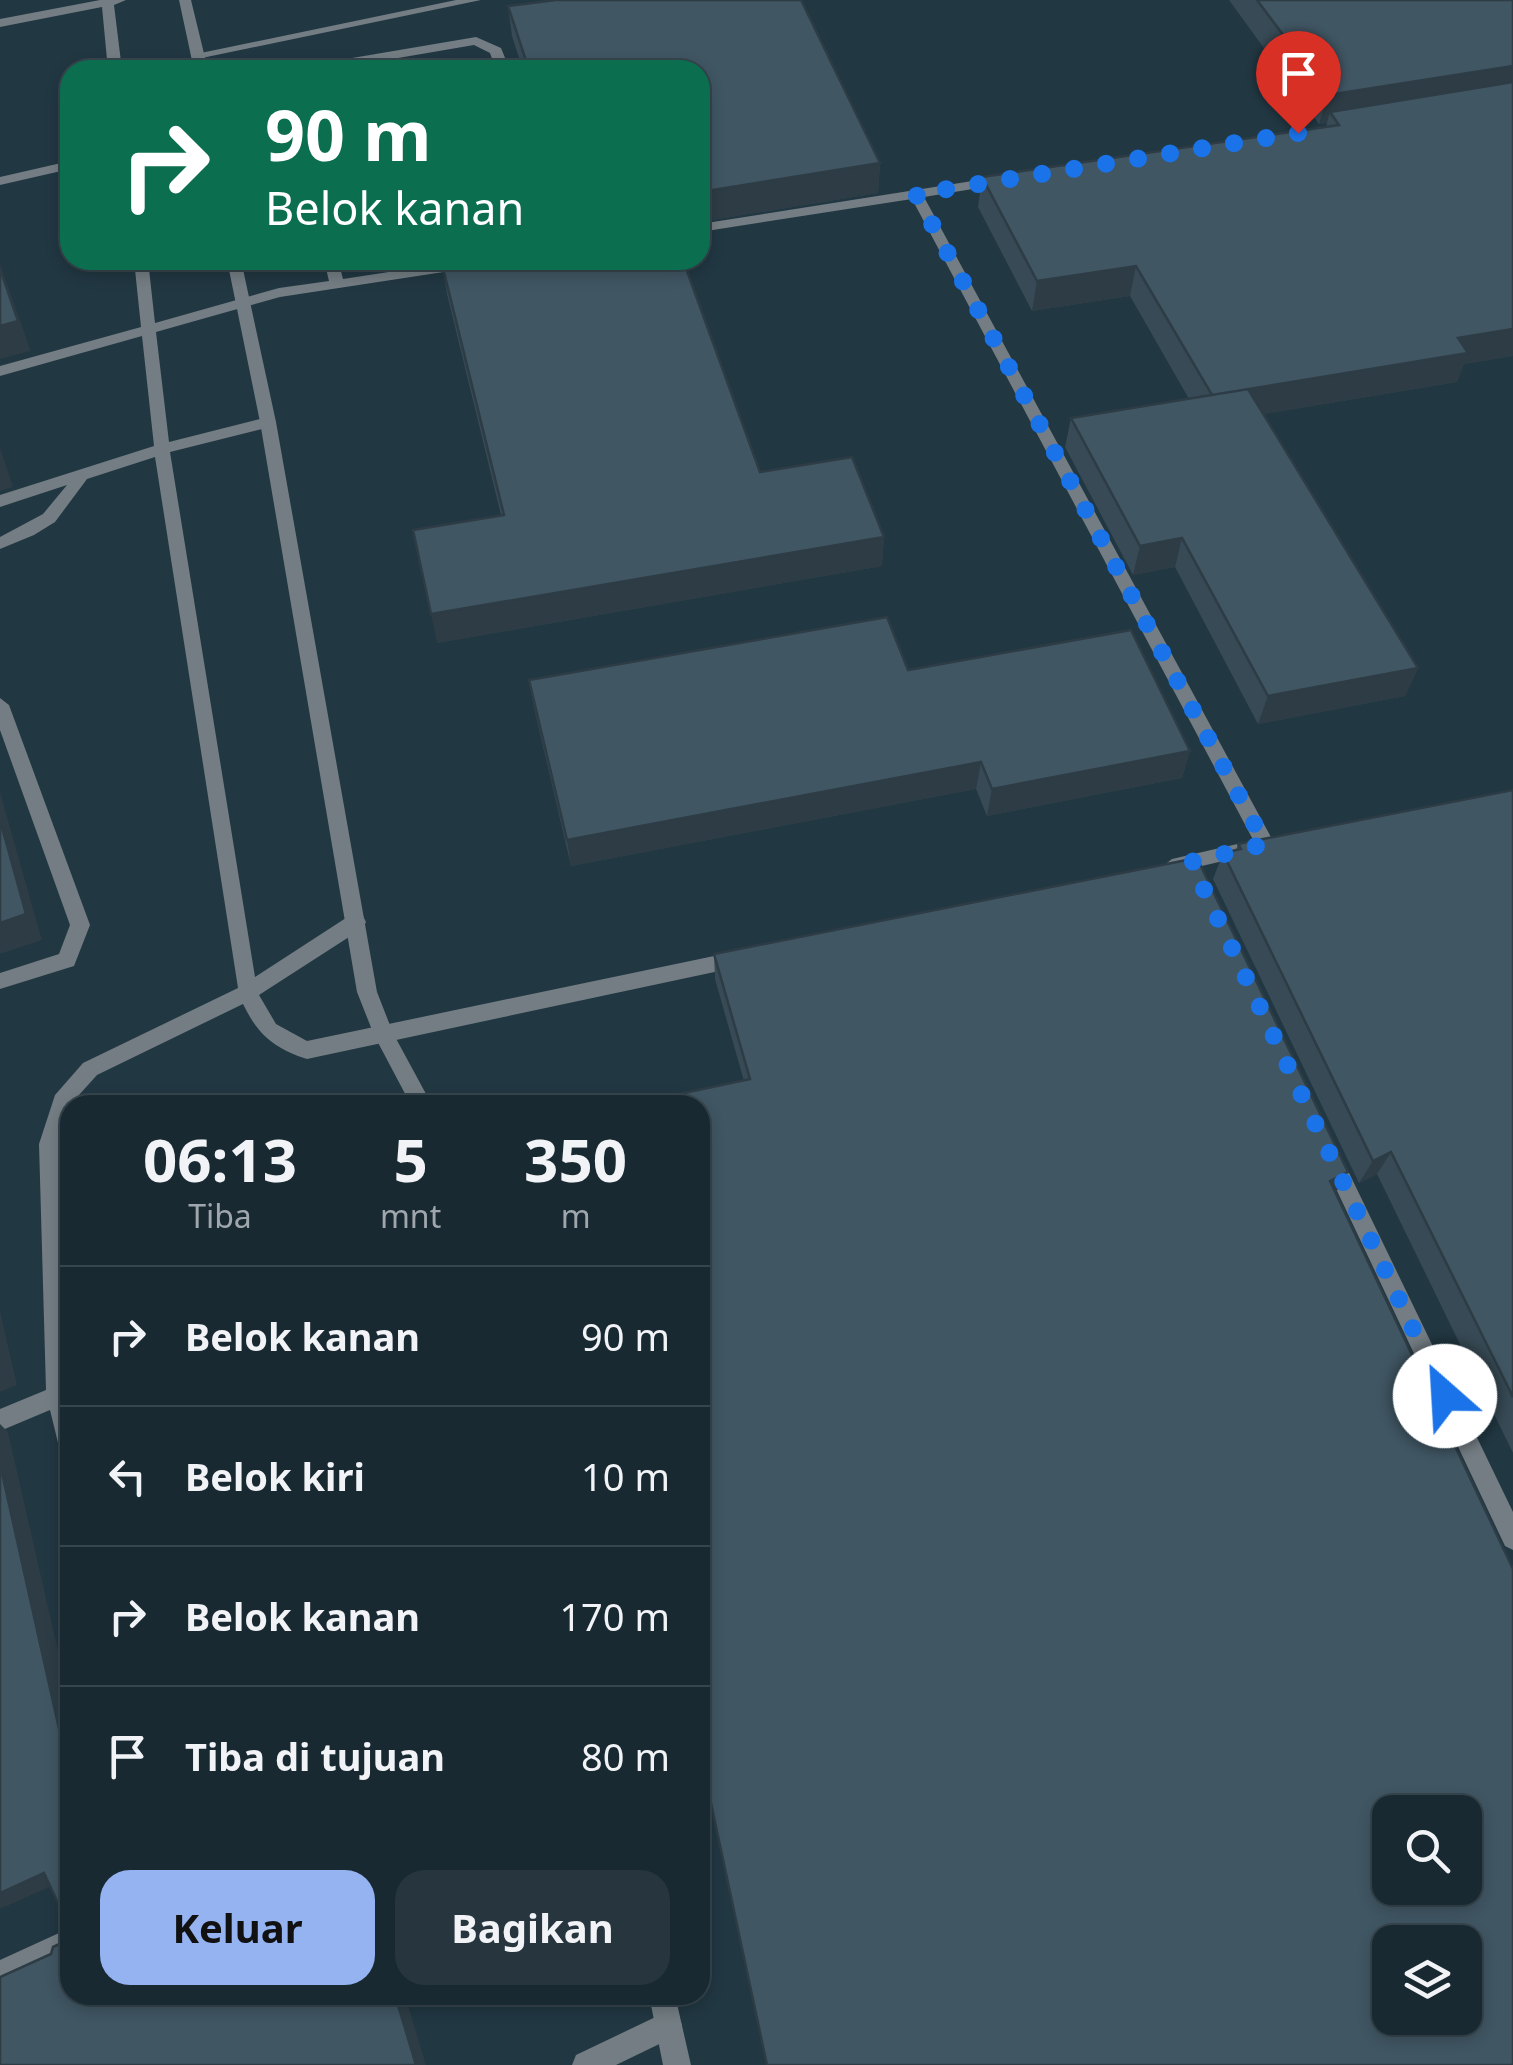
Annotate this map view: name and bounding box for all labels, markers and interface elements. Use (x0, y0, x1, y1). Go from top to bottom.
pin (1256, 31, 1341, 134)
icon: arrive (1271, 46, 1326, 101)
text: 90 m (265, 86, 432, 182)
icon: right (100, 100, 230, 230)
text: Belok kanan (265, 177, 524, 238)
text: 06:13 (143, 1118, 297, 1200)
text: 5 (393, 1118, 428, 1200)
text: 350 (524, 1118, 627, 1200)
text: Tiba (188, 1194, 252, 1237)
text: mnt (380, 1194, 441, 1237)
text: m (561, 1194, 591, 1237)
icon: right (100, 1309, 155, 1364)
text: Belok kanan (185, 1310, 420, 1362)
text: 90 m (581, 1310, 670, 1362)
position arrow (1393, 1344, 1497, 1448)
icon: left (100, 1449, 155, 1504)
text: Belok kiri (185, 1450, 365, 1502)
text: 10 m (581, 1450, 670, 1502)
icon: right (100, 1589, 155, 1644)
text: Belok kanan (185, 1590, 420, 1642)
text: 170 m (559, 1590, 670, 1642)
icon: arrive (100, 1729, 155, 1784)
text: Tiba di tujuan (185, 1730, 445, 1782)
text: 80 m (581, 1730, 670, 1782)
map controls (1372, 1795, 1482, 2035)
button: search (1372, 1795, 1482, 1905)
button: Keluar (100, 1870, 375, 1985)
button: Bagikan (395, 1870, 670, 1985)
button: layers (1372, 1925, 1482, 2035)

